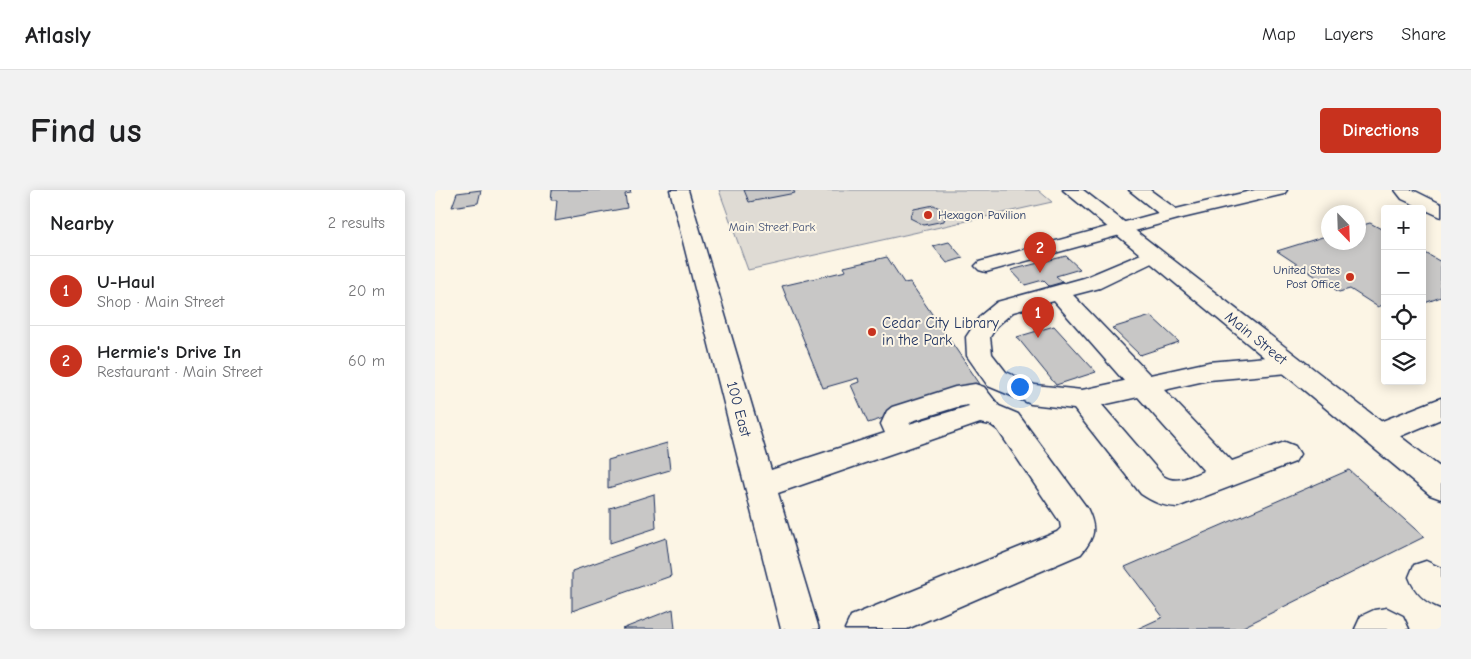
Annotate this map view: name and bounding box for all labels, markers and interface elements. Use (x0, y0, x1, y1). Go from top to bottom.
text: Atlasly (25, 21, 91, 49)
text: Map (1262, 24, 1296, 45)
text: Layers (1324, 24, 1373, 45)
text: Share (1401, 24, 1446, 45)
button: Directions (1320, 108, 1441, 153)
text: Find us (30, 110, 142, 151)
north arrow (1321, 205, 1366, 250)
map controls (1381, 205, 1426, 385)
button: + (1381, 205, 1426, 250)
place label: Hexagon Pavilion (938, 208, 1026, 222)
marker: Hexagon Pavilion (922, 209, 934, 221)
text: Nearby (50, 211, 114, 235)
text: 2 results (328, 214, 385, 232)
park label: Main Street Park (729, 220, 816, 234)
pin: 2 (1024, 232, 1056, 273)
button: − (1381, 250, 1426, 295)
place label: United States Post Office (1273, 263, 1340, 291)
text: U-Haul (97, 271, 155, 293)
marker: United States Post Office (1344, 271, 1356, 283)
text: 1 (63, 282, 69, 300)
text: 20 m (348, 282, 385, 300)
text: Shop · Main Street (97, 293, 224, 311)
button: locate (1381, 295, 1426, 340)
pin: 1 (1022, 297, 1054, 338)
street label: Main Street (1221, 308, 1291, 369)
place label: Cedar City Library in the Park (882, 314, 999, 349)
marker: Cedar City Library in the Park (866, 326, 878, 338)
button: layers (1381, 340, 1426, 385)
text: Hermie's Drive In (97, 341, 241, 363)
text: 2 (62, 352, 70, 370)
text: 60 m (348, 352, 385, 370)
text: Restaurant · Main Street (97, 363, 262, 381)
your location (1007, 374, 1033, 400)
street label: 100 East (723, 379, 755, 439)

